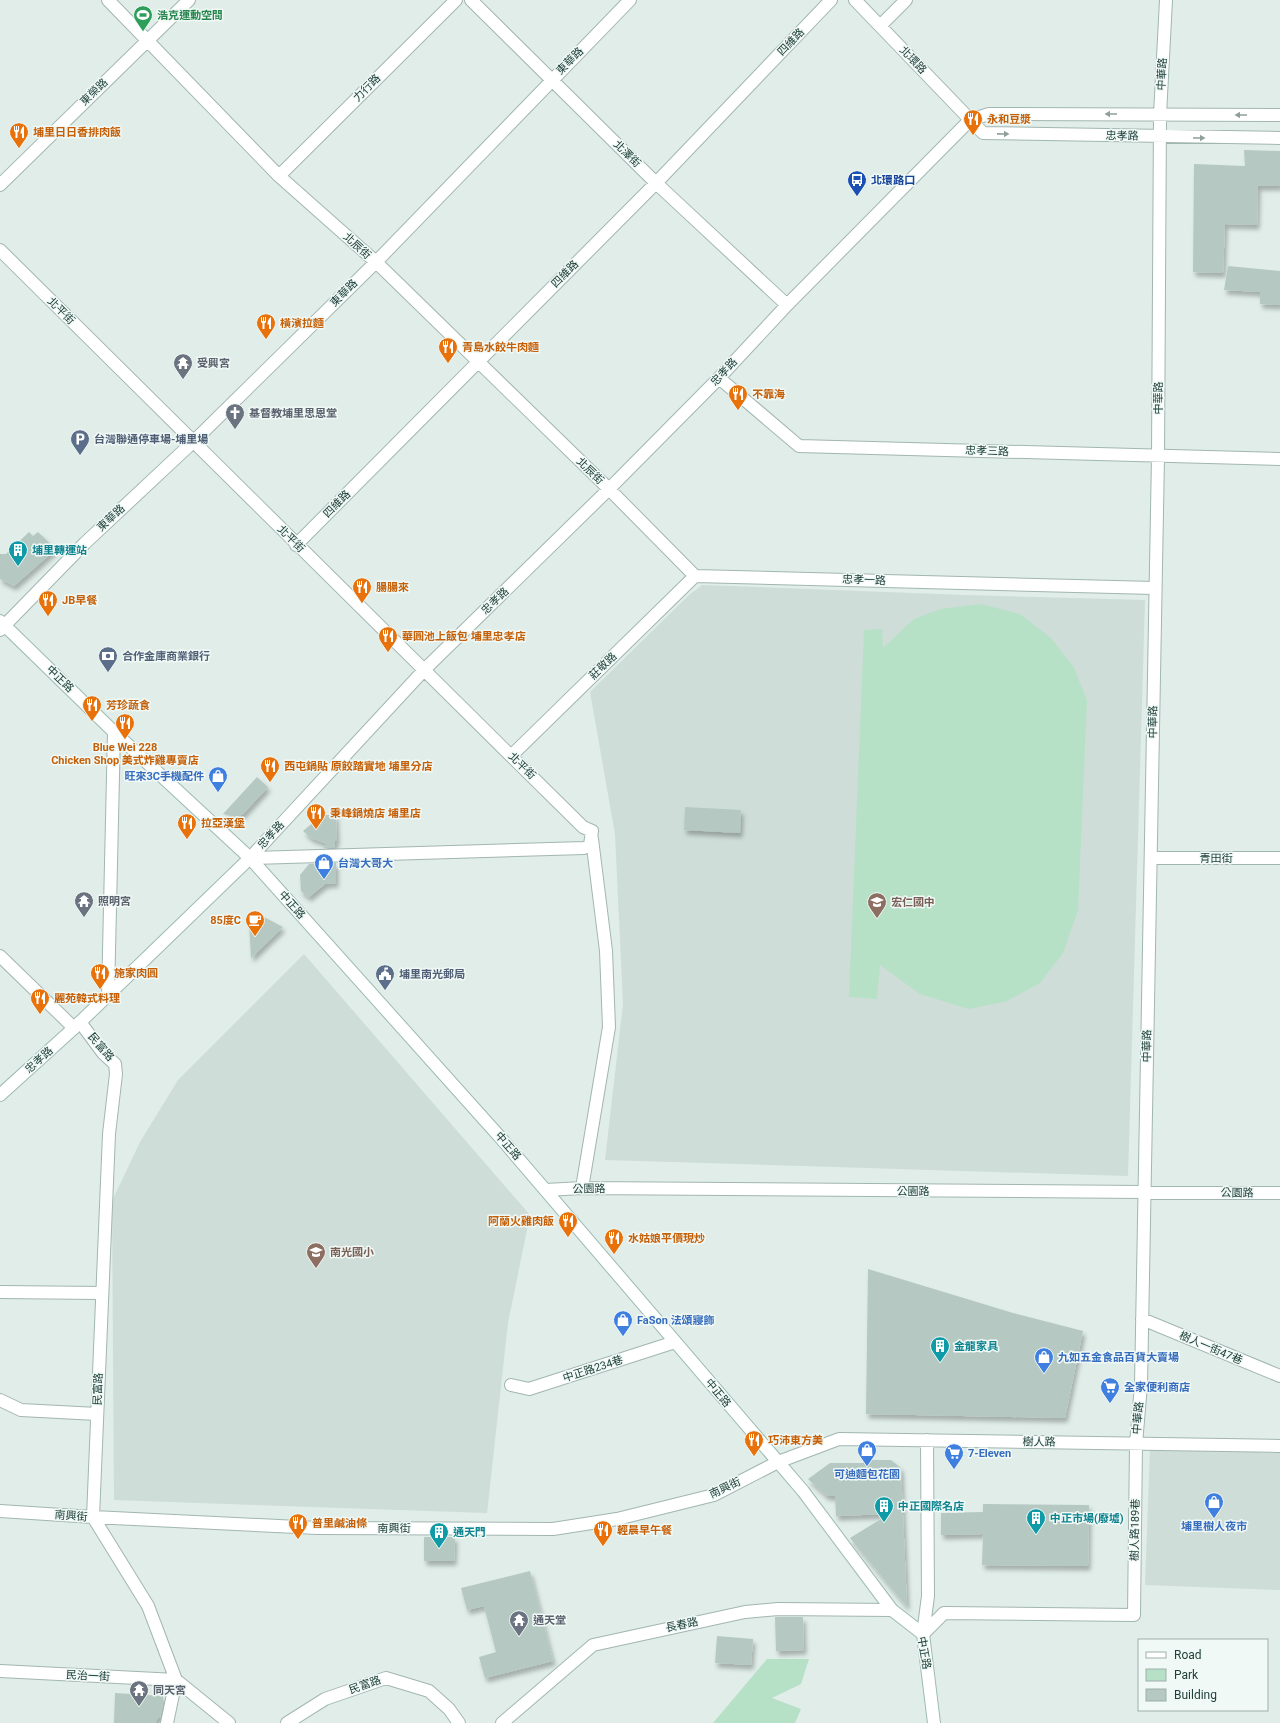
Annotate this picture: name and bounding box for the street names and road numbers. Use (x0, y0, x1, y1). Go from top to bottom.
street label: 四維路 (775, 26, 807, 58)
street label: 北環路 (897, 44, 929, 76)
street label: 東華路 (554, 45, 586, 77)
street label: 中華路 (1155, 57, 1169, 91)
street label: 力行路 (351, 72, 383, 104)
street label: 東榮路 (78, 76, 110, 108)
street label: 忠孝路 (1105, 129, 1139, 143)
street label: 北澤街 (611, 138, 643, 170)
street label: 北辰街 (340, 230, 374, 262)
street label: 四維路 (549, 258, 581, 290)
street label: 東華路 (328, 277, 360, 309)
street label: 北平街 (45, 295, 77, 327)
street label: 忠孝路 (708, 355, 740, 389)
street label: 中華路 (1152, 382, 1165, 415)
street label: 忠孝三路 (965, 444, 1009, 458)
street label: 北辰街 (574, 455, 606, 487)
street label: 四維路 (321, 488, 353, 520)
street label: 東華路 (94, 502, 128, 534)
street label: 北平街 (275, 523, 307, 555)
street label: 忠孝一路 (842, 573, 886, 587)
street label: 忠孝路 (479, 585, 511, 617)
street label: 莊敬路 (587, 650, 619, 682)
street label: 中正路 (44, 663, 76, 695)
street label: 中華路 (1146, 705, 1160, 739)
street label: 北平街 (506, 750, 538, 782)
street label: 忠孝路 (255, 818, 287, 852)
street label: 青田街 (1200, 852, 1233, 865)
street label: 中正路 (276, 888, 308, 922)
street label: 中華路 (1140, 1029, 1154, 1063)
street label: 民富路 (85, 1030, 117, 1064)
street label: 忠孝路 (22, 1044, 56, 1076)
street label: 中正路 (492, 1129, 524, 1163)
street label: 公園路 (572, 1182, 606, 1196)
street label: 公園路 (897, 1185, 930, 1198)
street label: 公園路 (1220, 1186, 1254, 1200)
street label: 樹人一街47巷 (1177, 1329, 1245, 1367)
street label: 中正路234巷 (561, 1353, 625, 1385)
street label: 民富路 (91, 1372, 105, 1406)
street label: 中正路 (702, 1376, 734, 1410)
street label: 中華路 (1130, 1401, 1146, 1435)
street label: 樹人路 (1022, 1435, 1056, 1449)
street label: 南興街 (707, 1475, 743, 1501)
street label: 樹人路189巷 (1128, 1499, 1142, 1561)
street label: 南興街 (54, 1508, 88, 1524)
street label: 南興街 (378, 1522, 411, 1535)
street label: 長春路 (665, 1615, 699, 1635)
street label: 中正路 (915, 1636, 933, 1670)
street label: 民治一街 (66, 1668, 110, 1684)
street label: 民富路 (347, 1673, 383, 1697)

